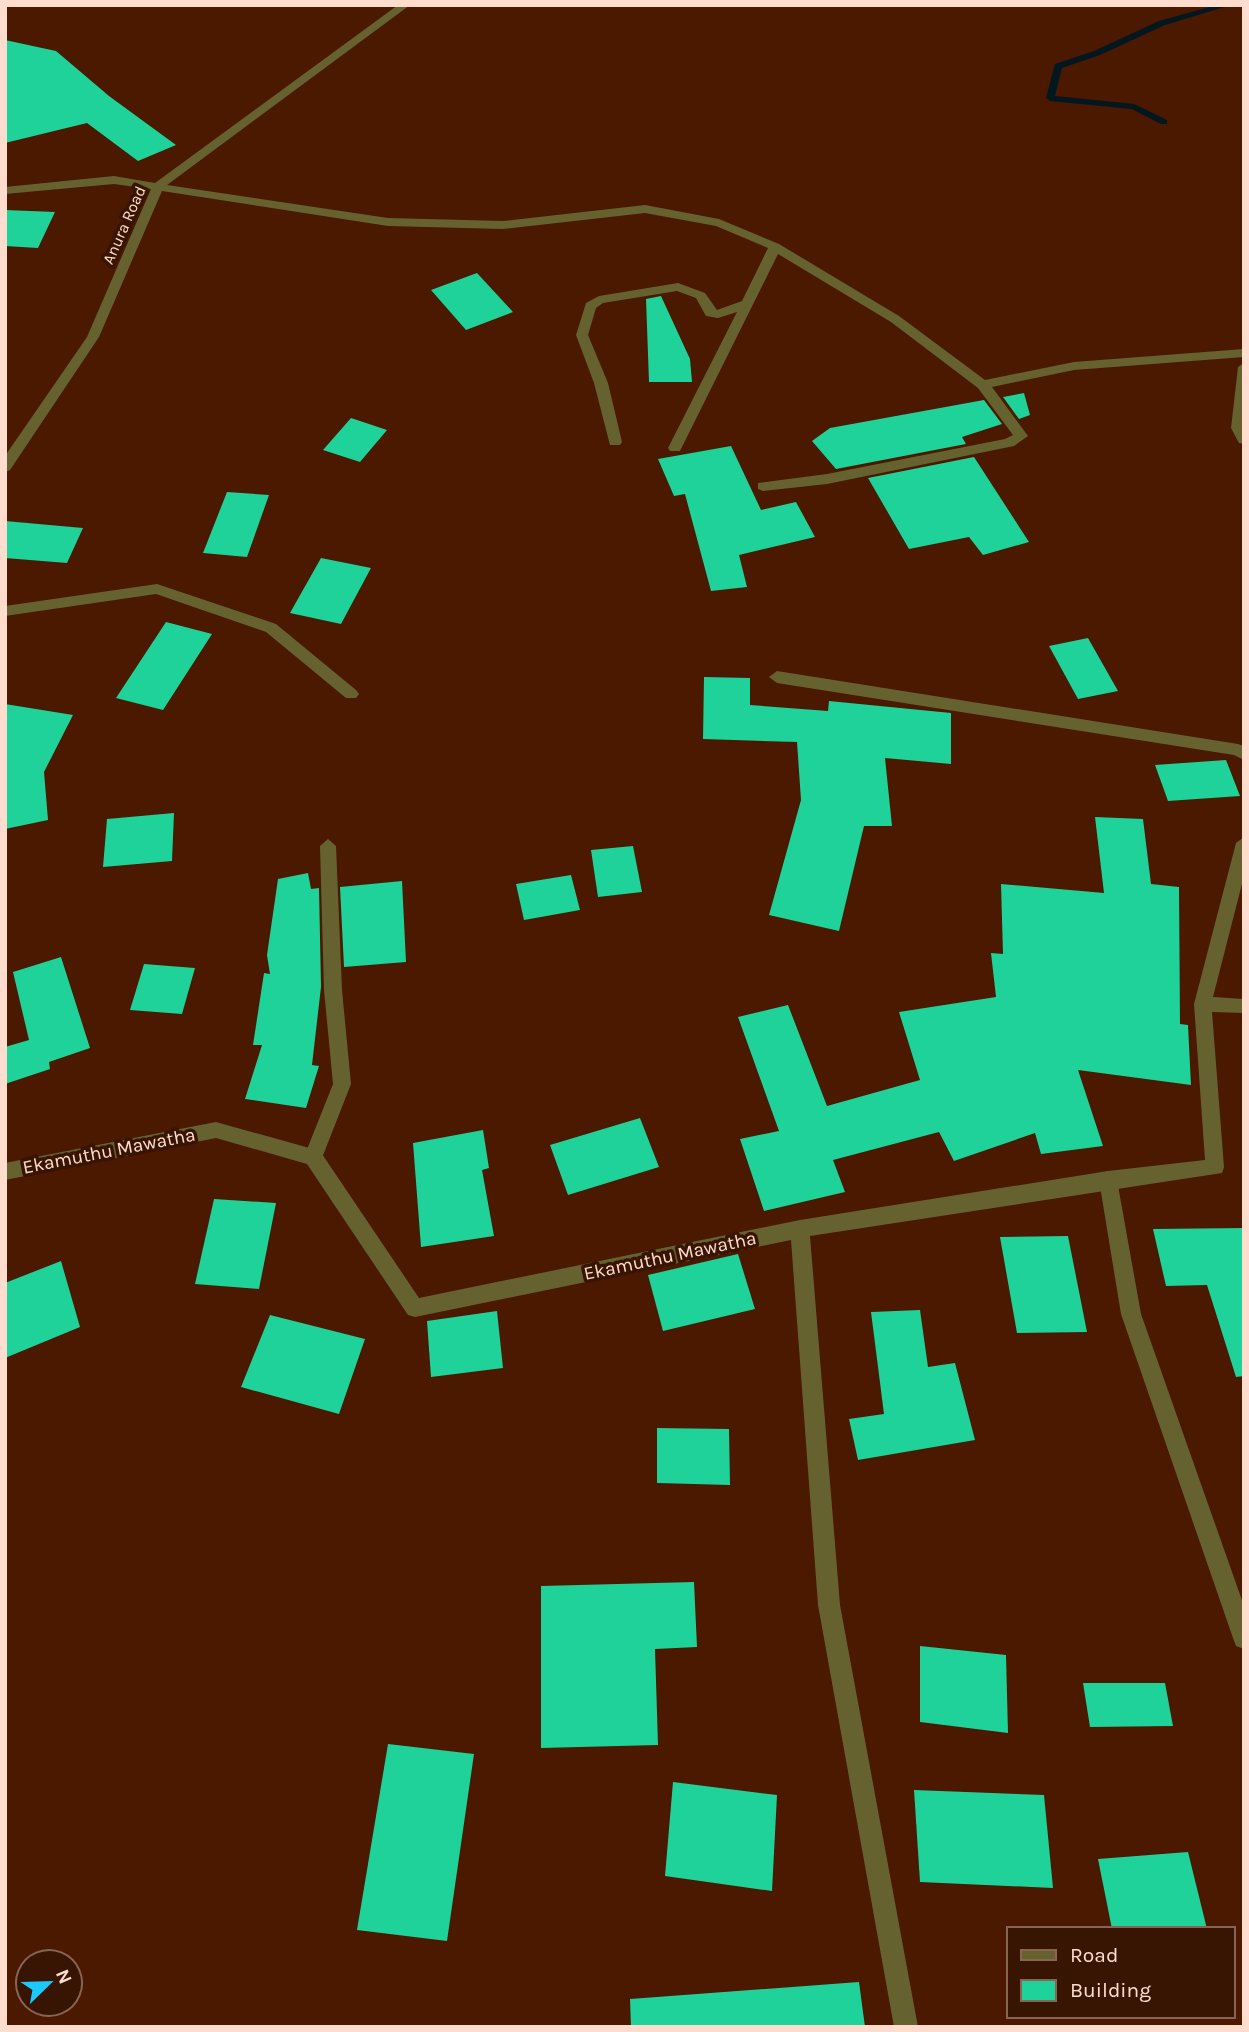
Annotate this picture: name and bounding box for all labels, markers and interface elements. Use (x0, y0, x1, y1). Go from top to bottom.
street label: Anura Road (98, 183, 150, 267)
street label: Ekamuthu Mawatha (21, 1123, 197, 1179)
street label: Ekamuthu Mawatha (582, 1227, 758, 1285)
legend (1007, 1927, 1235, 2018)
text: Road (1070, 1943, 1118, 1967)
north arrow (14, 1948, 84, 2018)
text: N (51, 1966, 77, 1987)
text: Building (1070, 1978, 1151, 2002)

